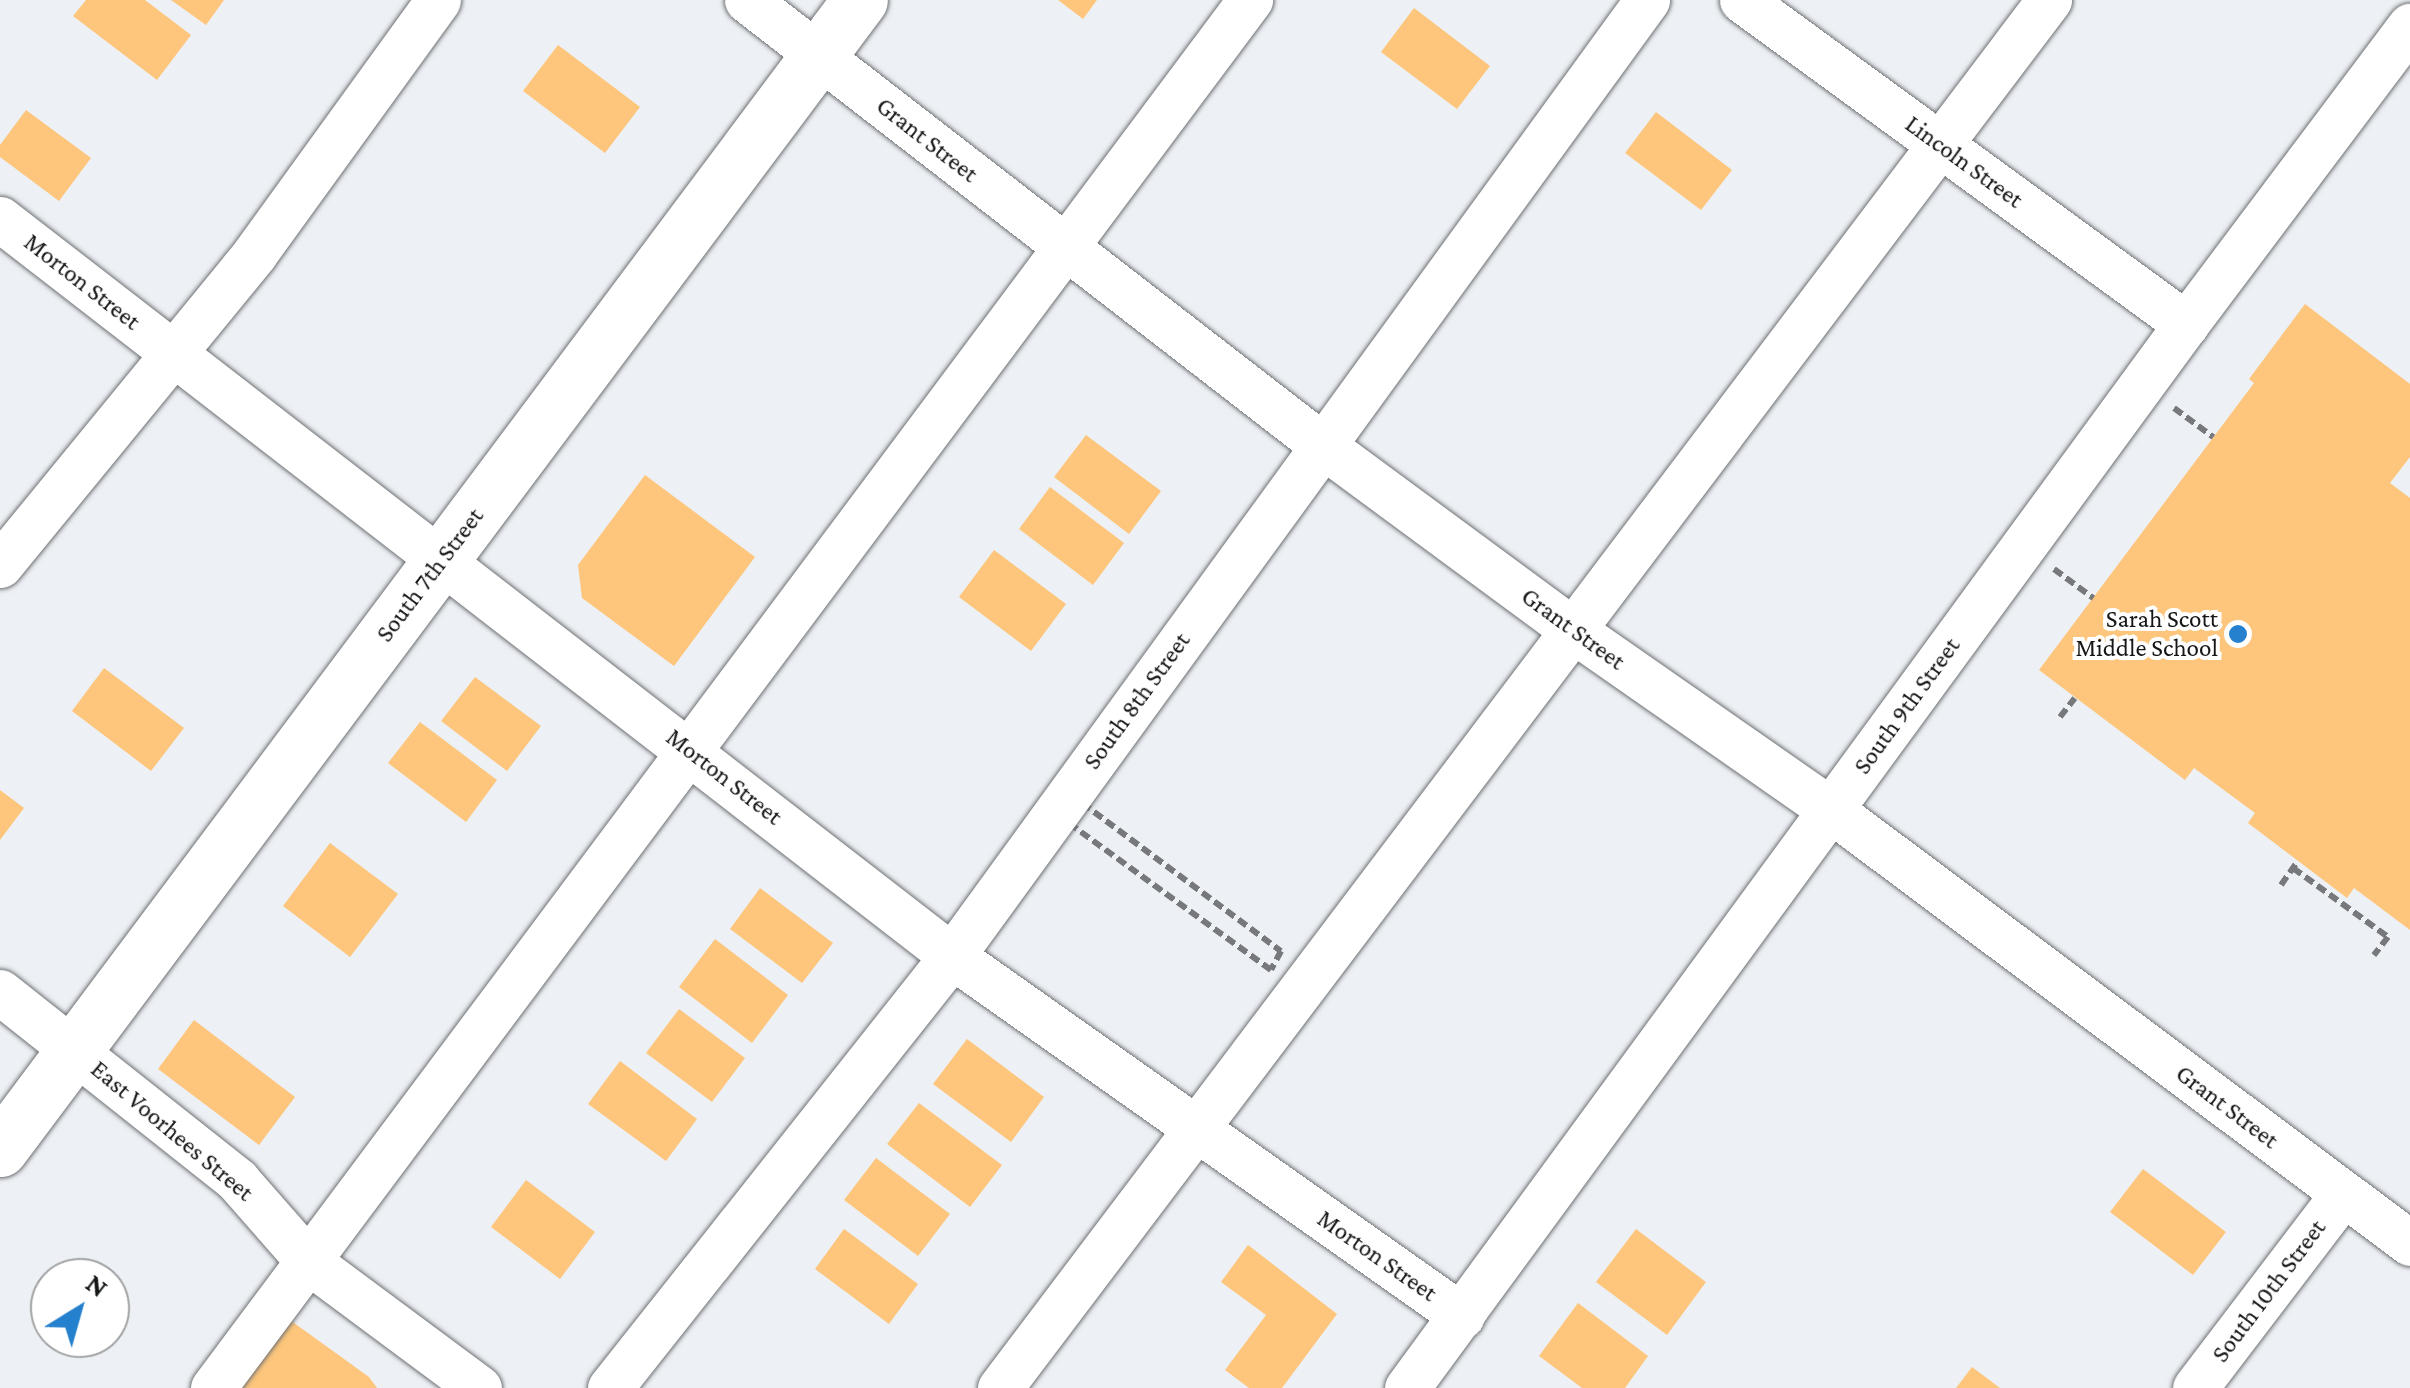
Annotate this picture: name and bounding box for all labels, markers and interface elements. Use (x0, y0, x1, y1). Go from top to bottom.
street label: Grant Street (870, 91, 984, 189)
street label: Lincoln Street (1899, 109, 2029, 215)
street label: Morton Street (18, 227, 146, 337)
street label: South 7th Street (370, 502, 490, 648)
street label: Grant Street (1515, 581, 1631, 677)
place label: Sarah Scott Middle School (2075, 605, 2218, 664)
marker: Sarah Scott Middle School (2227, 623, 2249, 645)
street label: South 8th Street (1077, 627, 1197, 775)
street label: South 9th Street (1847, 632, 1967, 780)
street label: Morton Street (660, 722, 788, 832)
street label: East Voorhees Street (85, 1054, 259, 1208)
street label: Grant Street (2170, 1059, 2284, 1155)
street label: Morton Street (1311, 1204, 1443, 1308)
street label: South 10th Street (2206, 1214, 2332, 1368)
north arrow (30, 1258, 130, 1358)
text: N (80, 1267, 114, 1303)

